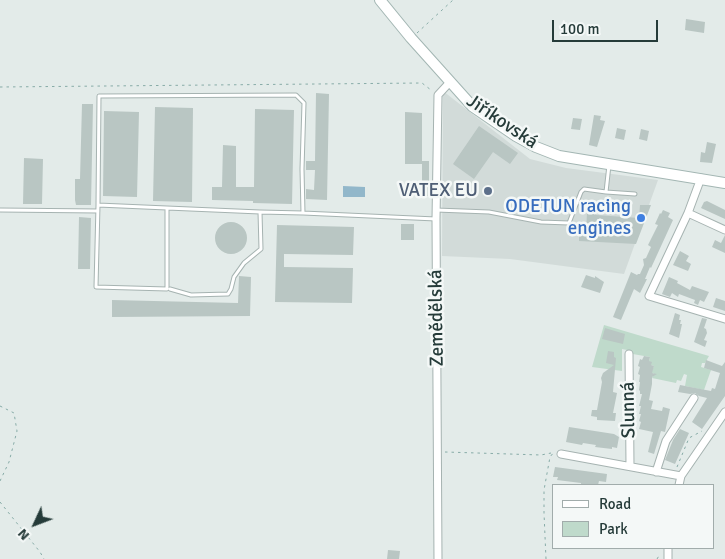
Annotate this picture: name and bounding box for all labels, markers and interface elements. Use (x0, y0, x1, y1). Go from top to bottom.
scale bar (555, 10, 661, 42)
text: 100 m (560, 20, 600, 38)
street label: Jiříkovská (462, 90, 542, 154)
place label: VATEX EU (399, 180, 478, 202)
marker: VATEX EU (482, 185, 494, 197)
place label: ODETUN racing engines (505, 196, 631, 240)
marker: ODETUN racing engines (635, 212, 647, 224)
street label: Zemědělská (425, 269, 449, 367)
street label: Slunná (617, 381, 641, 439)
legend (552, 484, 715, 549)
text: Road (599, 495, 631, 513)
north arrow (10, 499, 60, 549)
text: Park (599, 520, 628, 538)
text: N (14, 525, 33, 544)

